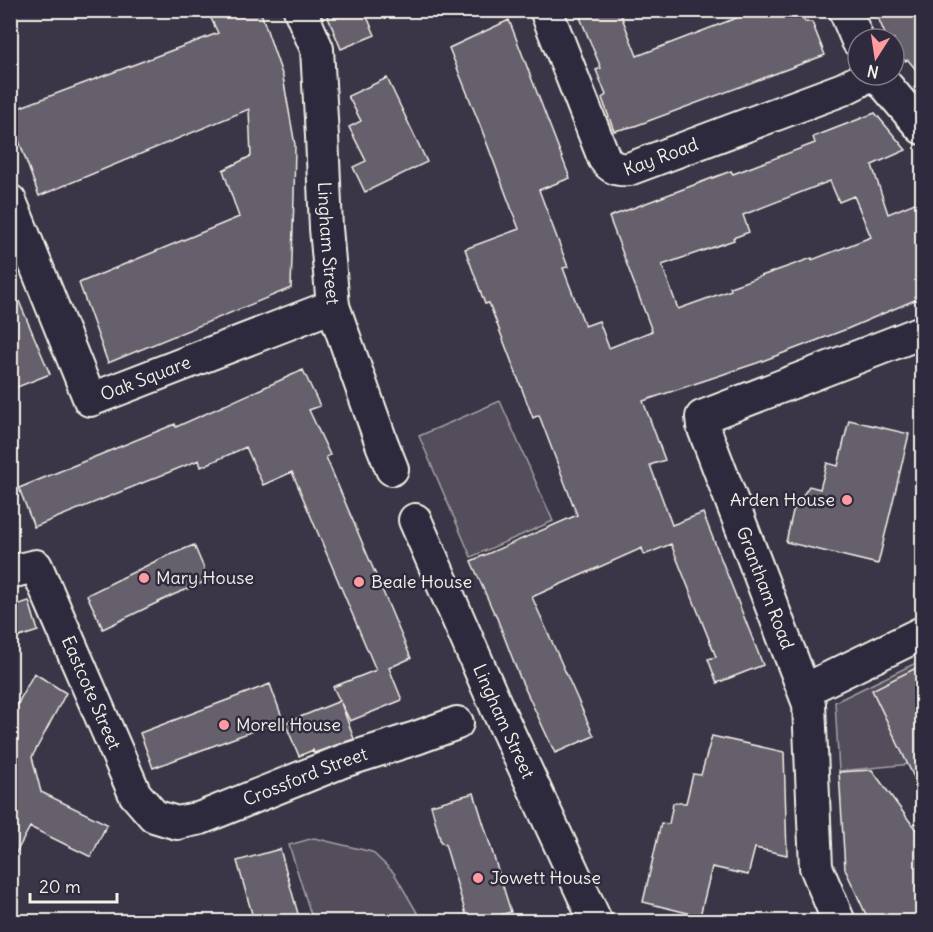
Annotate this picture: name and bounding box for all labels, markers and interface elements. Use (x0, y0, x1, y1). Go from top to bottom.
north arrow (846, 27, 906, 87)
text: N (865, 61, 880, 83)
street label: Kay Road (620, 132, 702, 181)
street label: Lingham Street (313, 181, 345, 305)
street label: Oak Square (97, 350, 194, 406)
place label: Arden House (730, 488, 835, 511)
marker: Arden House (840, 493, 854, 507)
street label: Grantham Road (731, 523, 800, 653)
place label: Mary House (156, 566, 254, 589)
place label: Beale House (371, 570, 472, 593)
marker: Mary House (137, 571, 151, 585)
marker: Beale House (352, 575, 366, 589)
street label: Eastcote Street (57, 632, 126, 753)
street label: Lingham Street (468, 660, 540, 782)
place label: Morell House (236, 713, 341, 736)
marker: Morell House (217, 718, 231, 732)
street label: Crossford Street (240, 742, 370, 811)
scale bar (30, 866, 117, 904)
place label: Jowett House (490, 866, 601, 889)
marker: Jowett House (471, 871, 485, 885)
text: 20 m (39, 875, 81, 898)

